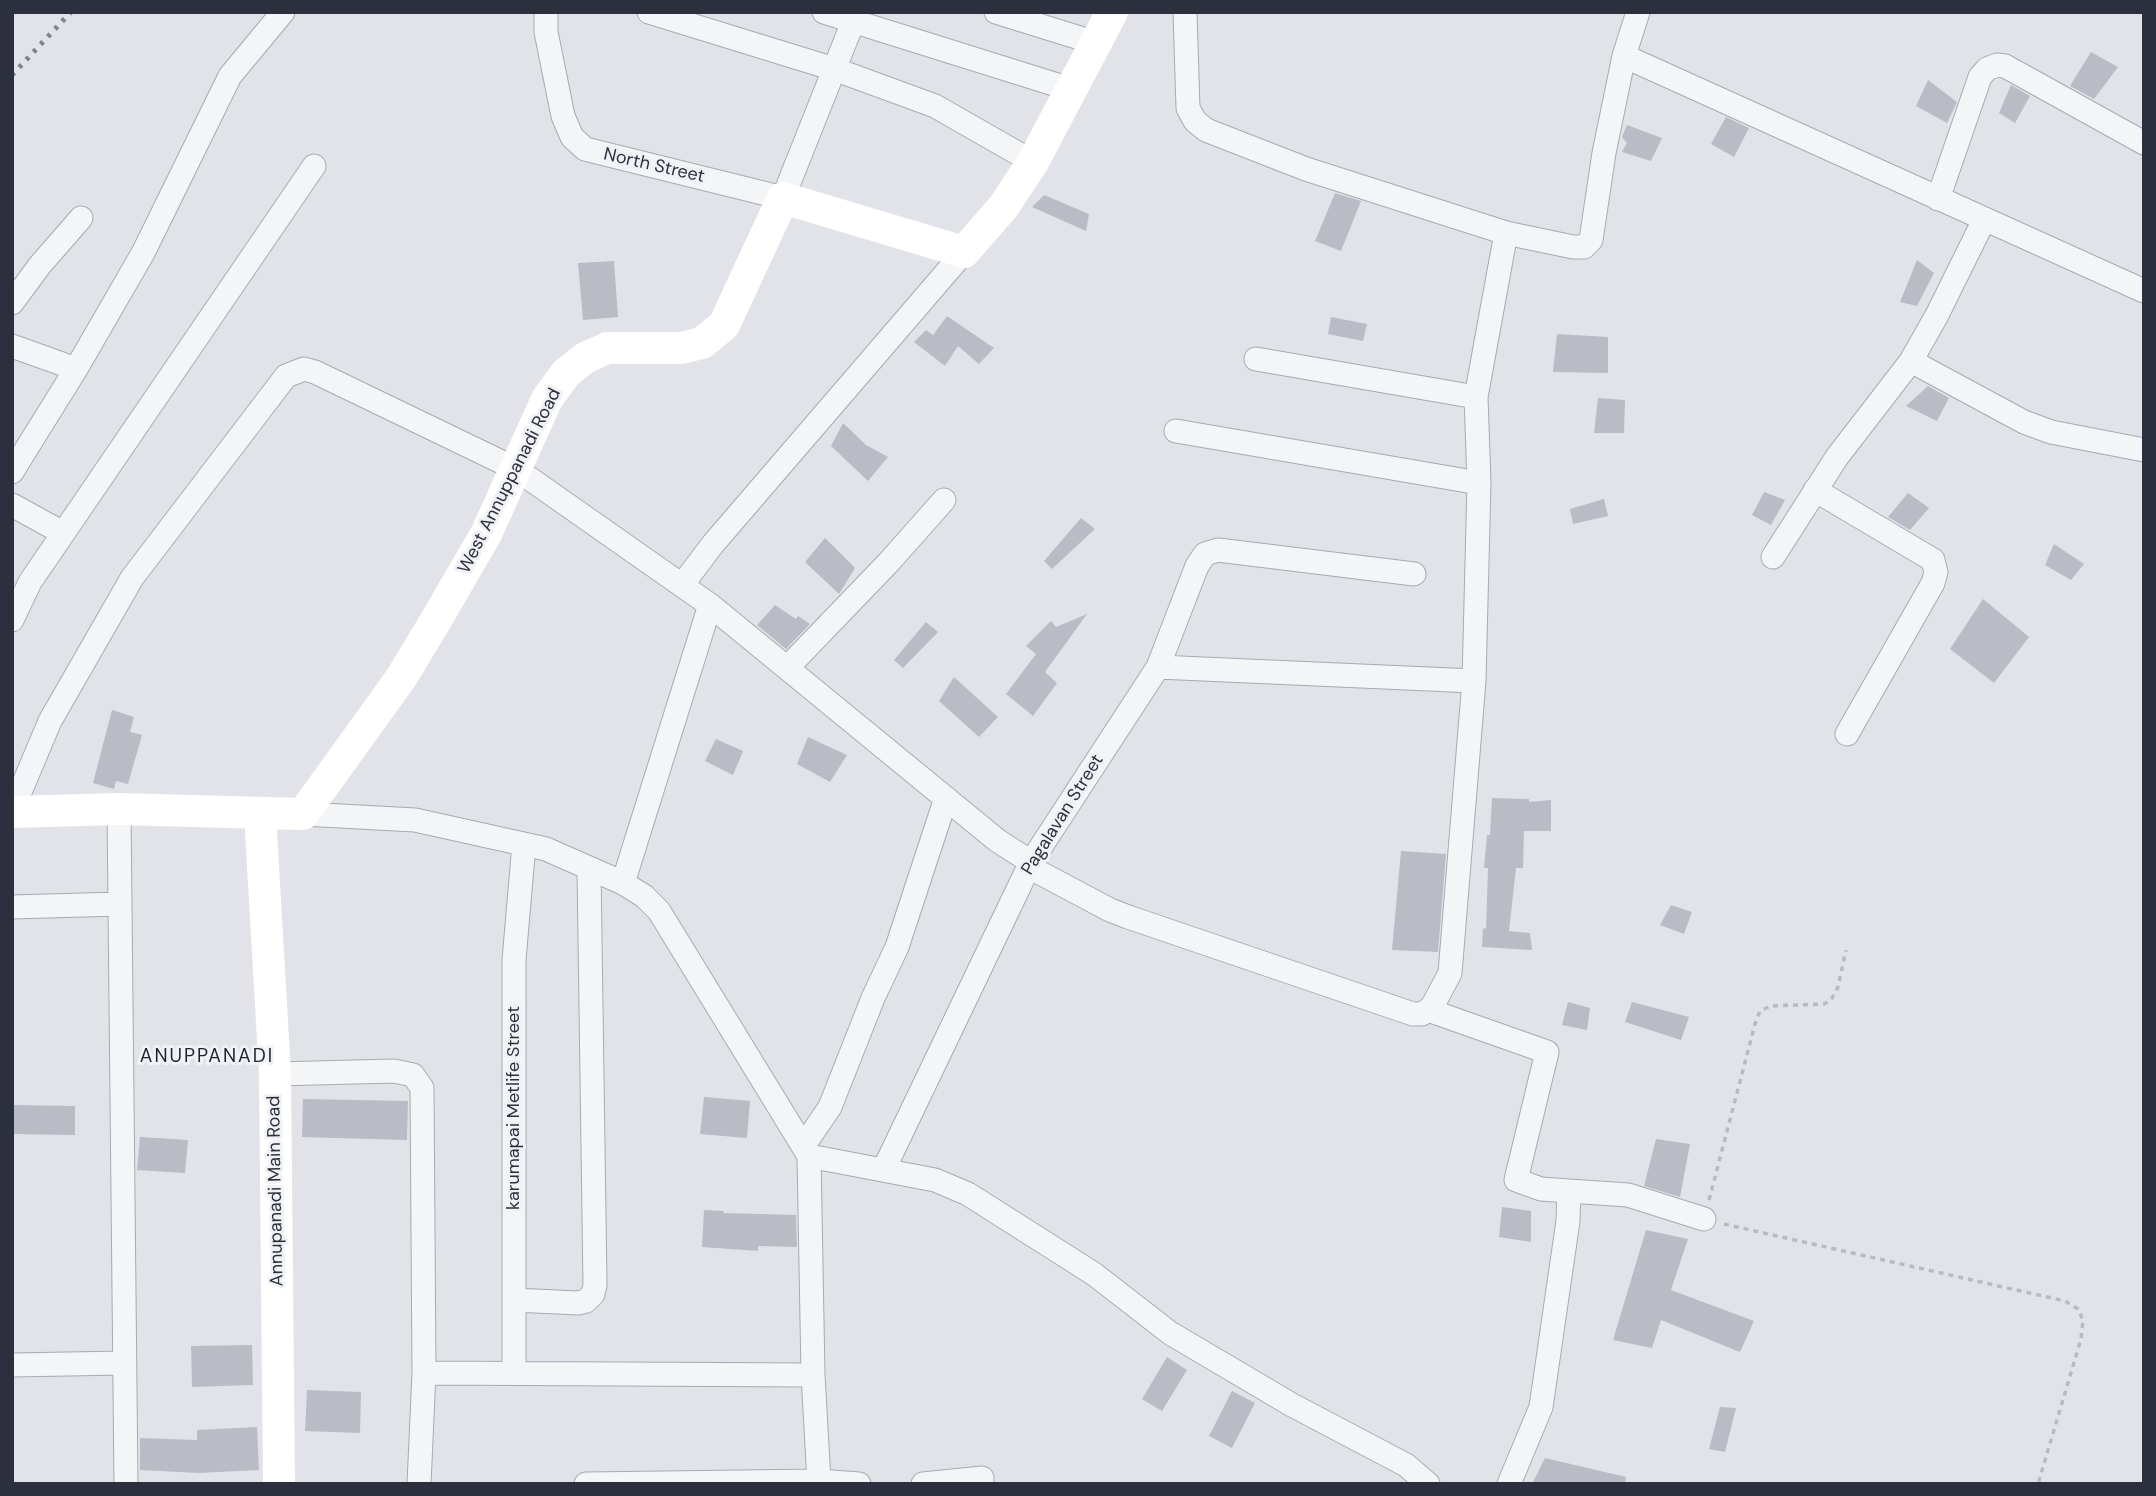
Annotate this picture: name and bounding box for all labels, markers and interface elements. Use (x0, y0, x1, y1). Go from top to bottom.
street label: North Street (601, 144, 707, 188)
street label: West Annuppanadi Road (454, 385, 566, 577)
street label: Pagalavan Street (1017, 751, 1109, 879)
street label: karumapai Metlife Street (503, 1006, 525, 1210)
district label: ANUPPANADI (141, 1046, 273, 1068)
street label: Annupanadi Main Road (264, 1095, 288, 1287)

